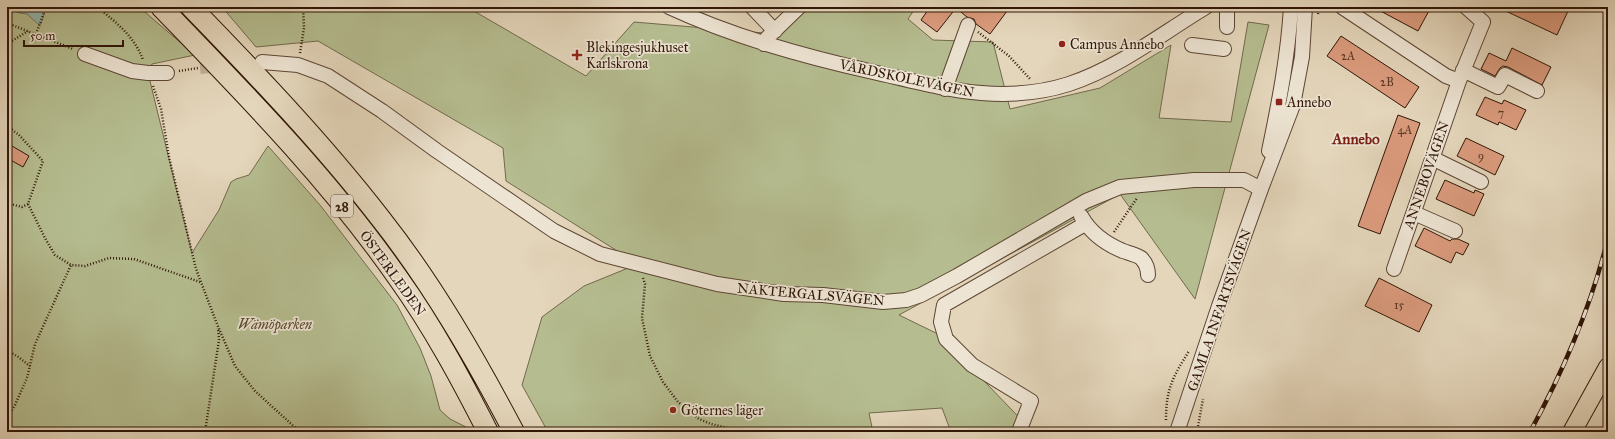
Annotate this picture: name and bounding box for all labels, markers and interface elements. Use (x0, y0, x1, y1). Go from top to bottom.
scale bar (24, 22, 123, 48)
text: 50 m (30, 29, 55, 43)
place label: Campus Annebo (1070, 36, 1164, 53)
place label: Blekingesjukhuset Karlskrona (586, 39, 689, 72)
marker: Campus Annebo (1057, 39, 1067, 49)
marker: Blekingesjukhuset Karlskrona (571, 49, 583, 61)
house number: 2A (1341, 49, 1355, 63)
street label: VÅRDSKOLEVÄGEN (837, 55, 976, 101)
house number: 2B (1380, 75, 1394, 89)
place label: Annebo (1286, 94, 1331, 111)
marker: Annebo (1274, 97, 1284, 107)
house number: 7 (1498, 106, 1504, 120)
street label: ANNEBOVÄGEN (1399, 119, 1453, 232)
house number: 4A (1398, 123, 1412, 137)
district label: Annebo (1331, 130, 1380, 148)
house number: 9 (1478, 149, 1484, 163)
road number: 28 (331, 195, 353, 217)
street label: ÖSTERLEDEN (356, 226, 431, 319)
street label: GAMLA INFARTSVÄGEN (1183, 226, 1255, 393)
street label: NÄKTERGALSVÄGEN (736, 279, 886, 309)
house number: 15 (1394, 298, 1405, 312)
park label: Wämöparken (238, 316, 313, 334)
place label: Göternes läger (681, 402, 764, 419)
marker: Göternes läger (668, 405, 678, 415)

